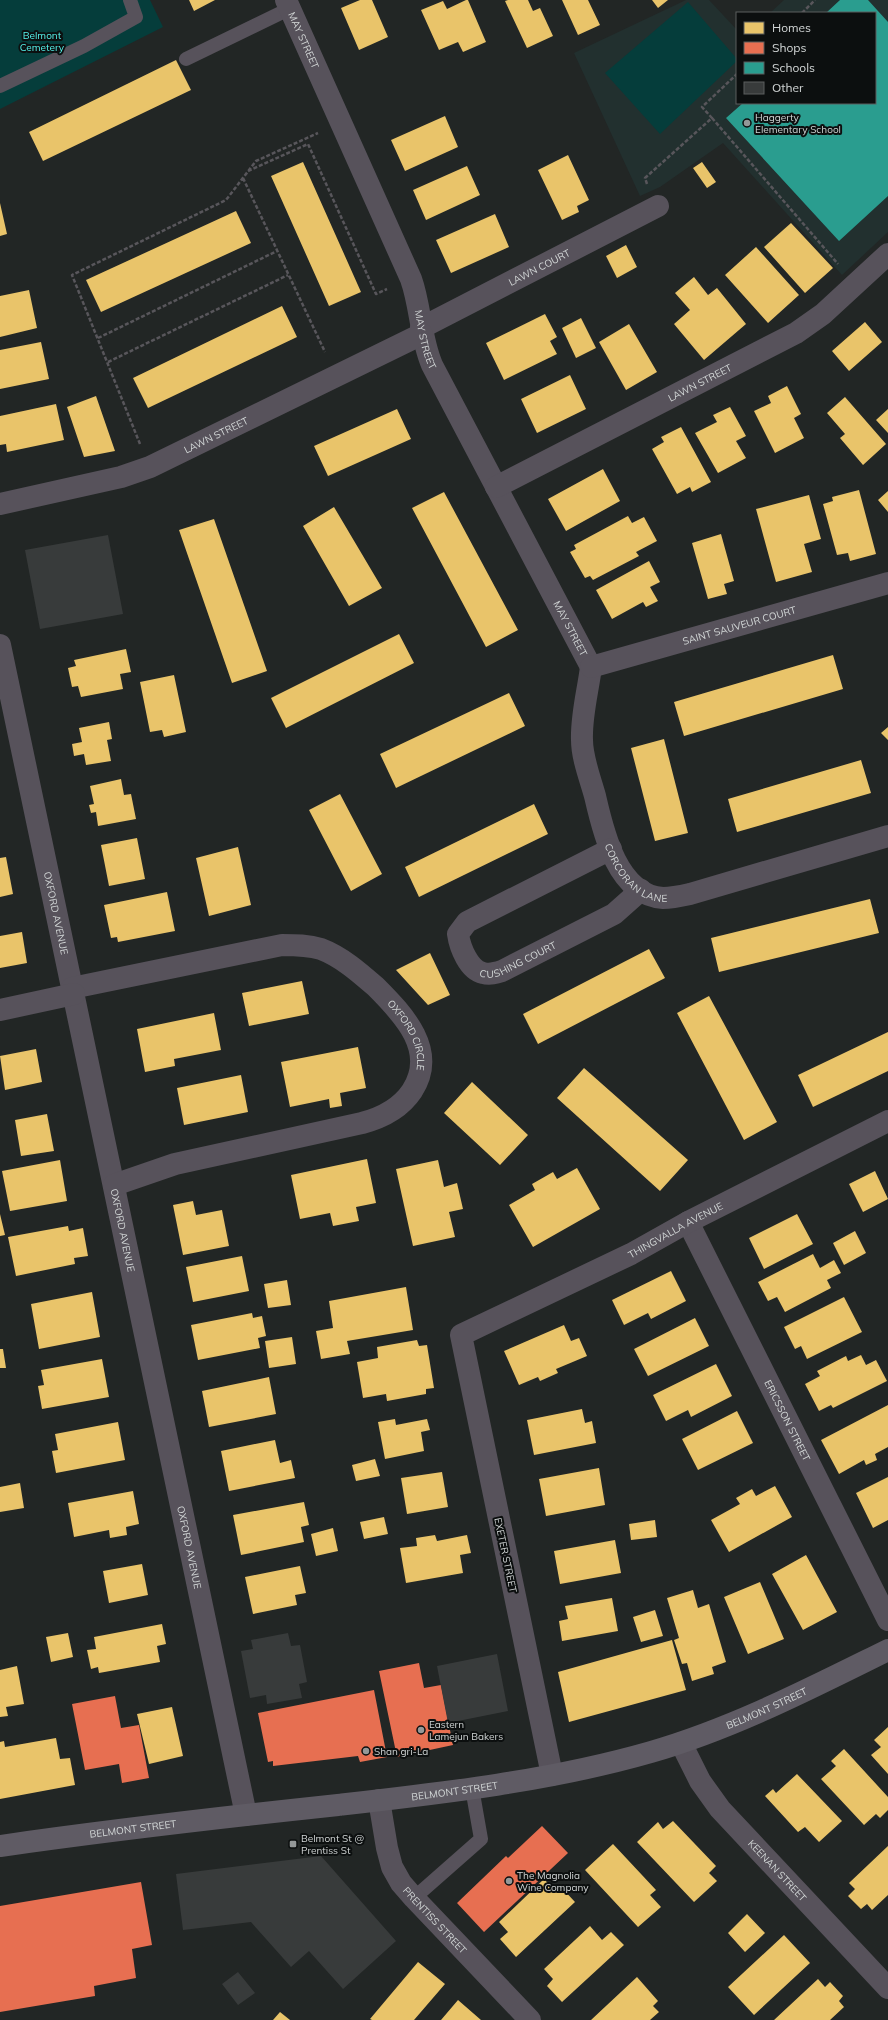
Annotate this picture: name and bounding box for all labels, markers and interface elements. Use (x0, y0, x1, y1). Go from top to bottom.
street label: MAY STREET (285, 10, 322, 71)
legend (736, 12, 876, 104)
text: Homes (772, 20, 811, 35)
park label: Belmont Cemetery (20, 29, 65, 54)
text: Shops (772, 40, 807, 55)
text: Schools (772, 60, 815, 75)
text: Other (772, 80, 804, 95)
place label: Haggerty Elementary School (755, 111, 841, 136)
marker: Haggerty Elementary School (742, 118, 752, 128)
street label: LAWN COURT (506, 246, 573, 289)
street label: MAY STREET (412, 309, 439, 372)
street label: LAWN STREET (666, 361, 734, 405)
street label: LAWN STREET (182, 414, 250, 456)
street label: MAY STREET (550, 599, 590, 658)
street label: SAINT SAUVEUR COURT (681, 603, 798, 648)
street label: CORCORAN LANE (602, 842, 668, 905)
street label: OXFORD AVENUE (41, 871, 71, 956)
street label: CUSHING COURT (478, 939, 558, 981)
street label: OXFORD CIRCLE (385, 997, 427, 1071)
street label: OXFORD AVENUE (107, 1188, 138, 1273)
street label: THINGVALLA AVENUE (626, 1199, 725, 1261)
street label: ERICSSON STREET (761, 1378, 813, 1463)
street label: OXFORD AVENUE (174, 1505, 204, 1590)
street label: EXETER STREET (491, 1516, 520, 1594)
street label: BELMONT STREET (724, 1685, 809, 1732)
place label: Eastern Lamejun Bakers (429, 1718, 503, 1743)
marker: Eastern Lamejun Bakers (416, 1725, 426, 1735)
place label: Shan gri-La (374, 1745, 428, 1758)
marker: Shan gri-La (361, 1746, 371, 1756)
street label: BELMONT STREET (411, 1779, 499, 1803)
street label: BELMONT STREET (89, 1817, 177, 1841)
place label: Belmont St @ Prentiss St (301, 1832, 364, 1857)
street label: KEENAN STREET (745, 1837, 809, 1904)
marker: Belmont St @ Prentiss St (288, 1839, 298, 1849)
place label: The Magnolia Wine Company (517, 1869, 589, 1894)
marker: The Magnolia Wine Company (504, 1876, 514, 1886)
street label: PRENTISS STREET (400, 1884, 469, 1957)

